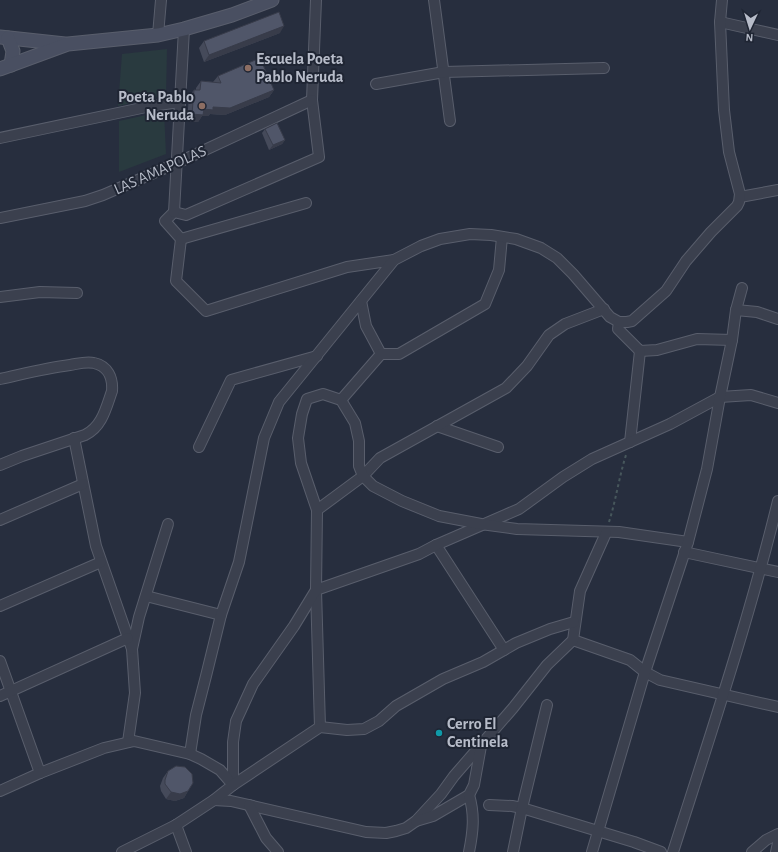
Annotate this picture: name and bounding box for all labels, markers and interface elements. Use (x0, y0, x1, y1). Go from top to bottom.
north arrow (730, 8, 770, 48)
text: N (745, 32, 754, 43)
place label: Escuela Poeta Pablo Neruda (256, 51, 344, 85)
marker: Escuela Poeta Pablo Neruda (243, 63, 253, 73)
place label: Poeta Pablo Neruda (118, 89, 194, 123)
marker: Poeta Pablo Neruda (197, 101, 207, 111)
street label: LAS AMAPOLAS (111, 143, 209, 197)
place label: Cerro El Centinela (447, 716, 509, 750)
marker: Cerro El Centinela (434, 728, 444, 738)

